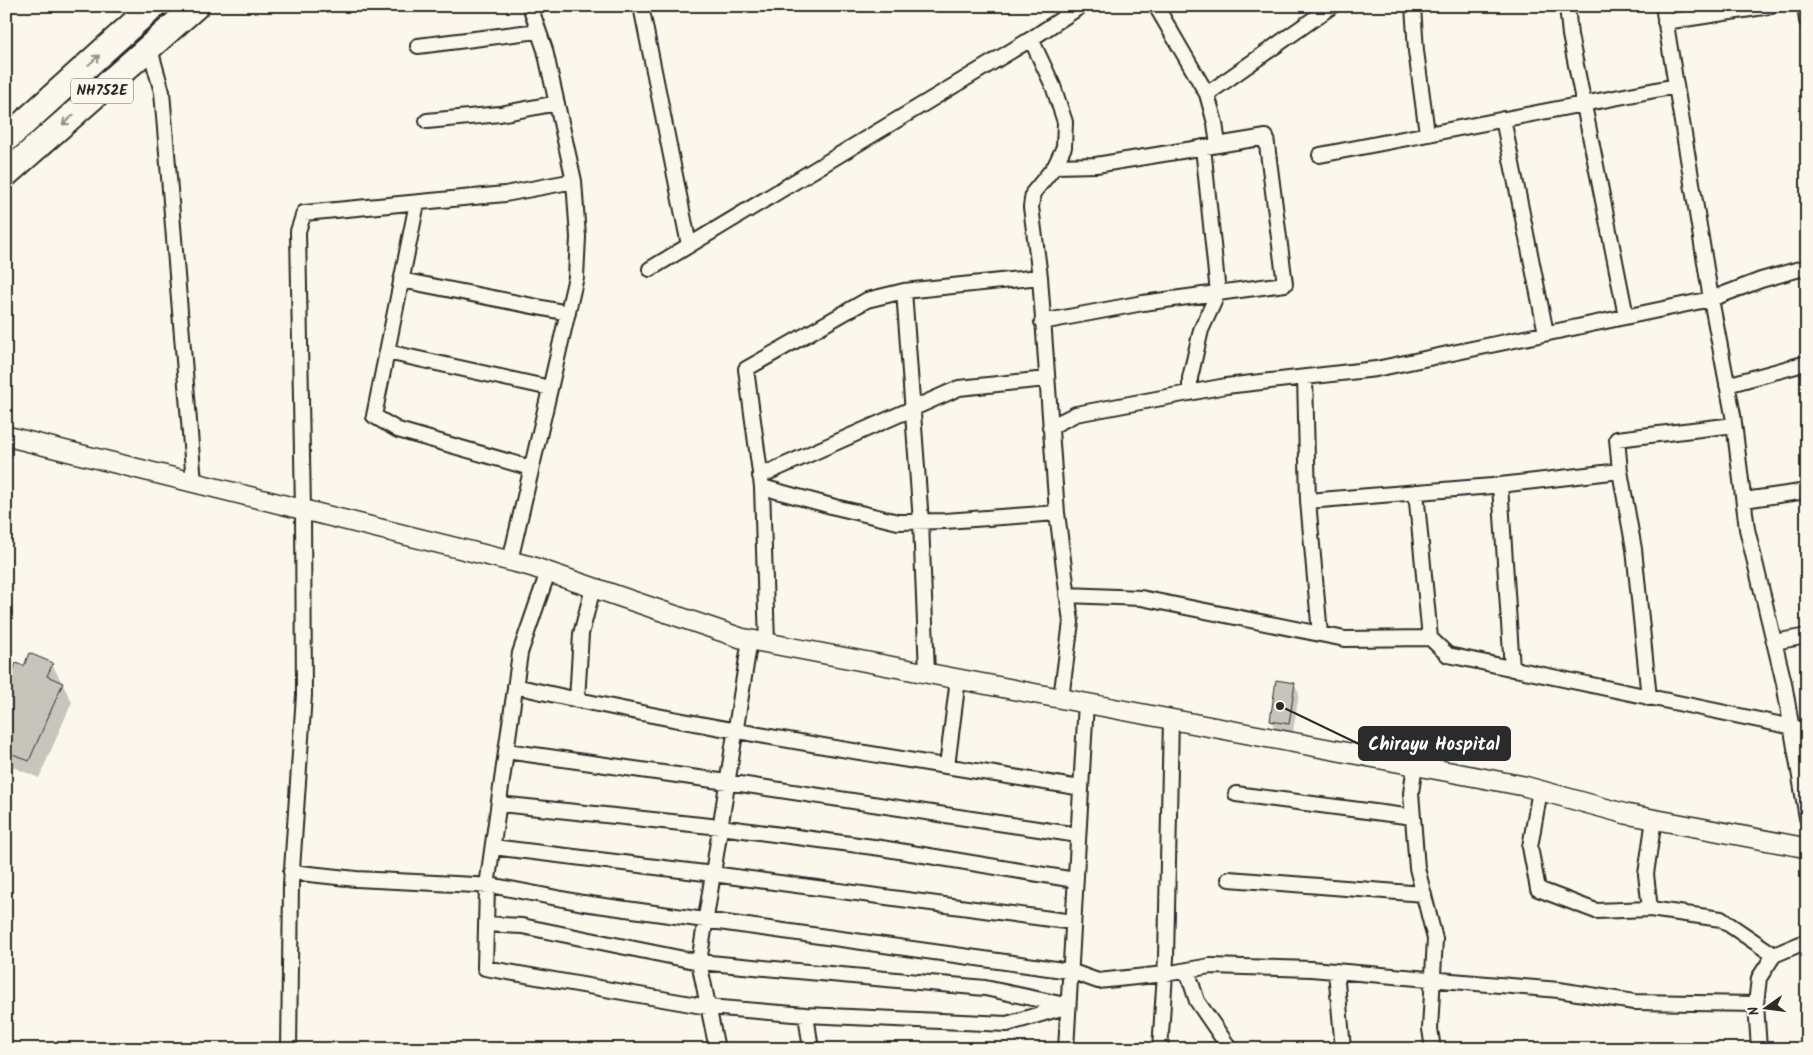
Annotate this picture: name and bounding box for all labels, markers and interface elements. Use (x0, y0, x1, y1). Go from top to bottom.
one-way arrow (88, 54, 101, 65)
road number: NH752E (71, 78, 133, 104)
one-way arrow (62, 114, 75, 126)
callout: Chirayu Hospital (1359, 727, 1510, 760)
text: Chirayu Hospital (1368, 731, 1500, 760)
north arrow (1740, 982, 1790, 1032)
text: N (1743, 1004, 1766, 1018)

